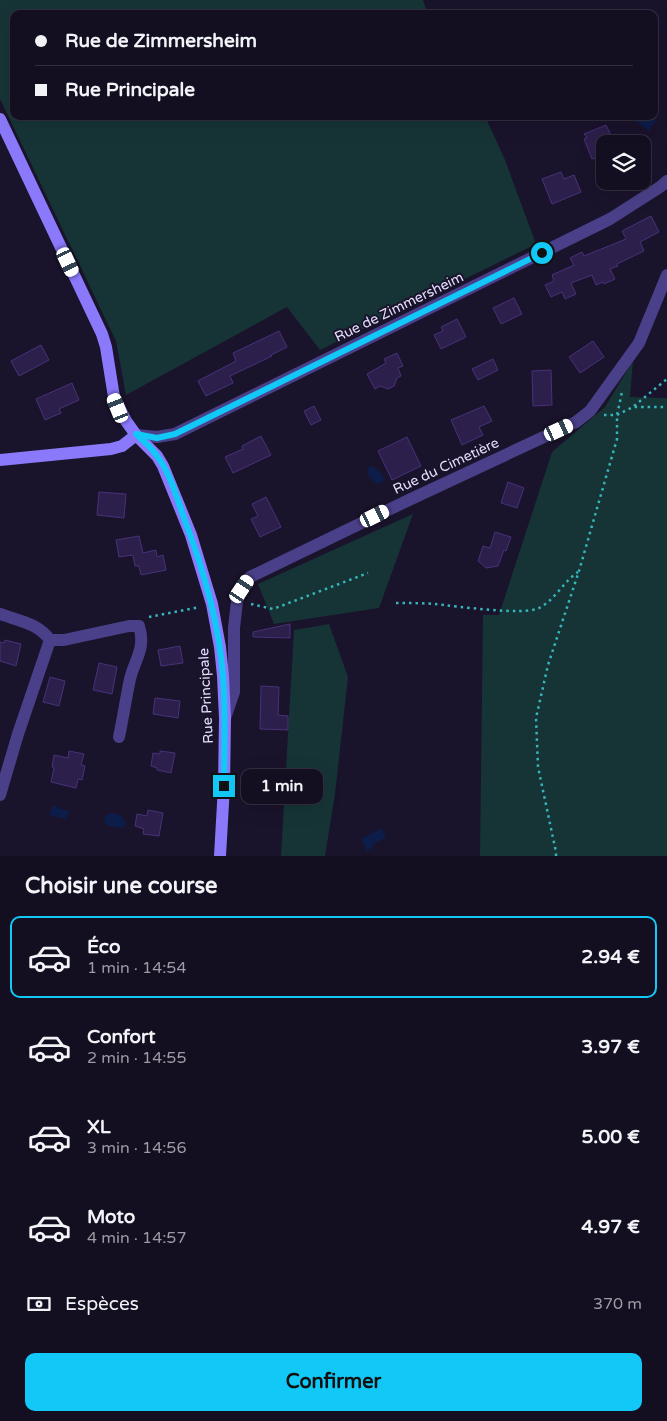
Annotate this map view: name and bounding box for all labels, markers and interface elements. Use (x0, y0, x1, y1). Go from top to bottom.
text: Rue de Zimmersheim (65, 30, 257, 52)
text: Rue Principale (65, 79, 195, 101)
map controls (596, 135, 651, 190)
button: layers (596, 135, 651, 190)
route start (531, 242, 553, 264)
car (54, 245, 81, 279)
street label: Rue de Zimmersheim (332, 268, 466, 346)
car (105, 391, 130, 425)
car (542, 417, 575, 443)
street label: Rue du Cimetière (390, 434, 502, 498)
car (358, 503, 391, 529)
car (227, 572, 256, 606)
street label: Rue Principale (195, 648, 217, 744)
callout: 1 min (242, 768, 324, 804)
route end (213, 775, 235, 797)
text: 1 min (261, 776, 303, 796)
text: Choisir une course (25, 873, 218, 899)
icon: car (27, 935, 72, 980)
text: Éco (87, 936, 120, 958)
text: 2.94 € (581, 946, 640, 968)
text: 1 min · 14:54 (87, 958, 186, 978)
icon: car (27, 1025, 72, 1070)
text: Confort (87, 1026, 156, 1048)
text: 3.97 € (581, 1036, 640, 1058)
text: 2 min · 14:55 (87, 1048, 186, 1068)
icon: car (27, 1115, 72, 1160)
text: XL (87, 1116, 111, 1138)
text: 5.00 € (582, 1126, 640, 1148)
text: 3 min · 14:56 (87, 1138, 186, 1158)
icon: car (27, 1205, 72, 1250)
text: Moto (87, 1206, 135, 1228)
text: 4.97 € (581, 1216, 640, 1238)
text: 4 min · 14:57 (87, 1228, 186, 1248)
icon: cash (25, 1290, 53, 1318)
text: Espèces (65, 1293, 139, 1315)
text: 370 m (593, 1294, 642, 1314)
button: Confirmer (25, 1353, 642, 1411)

